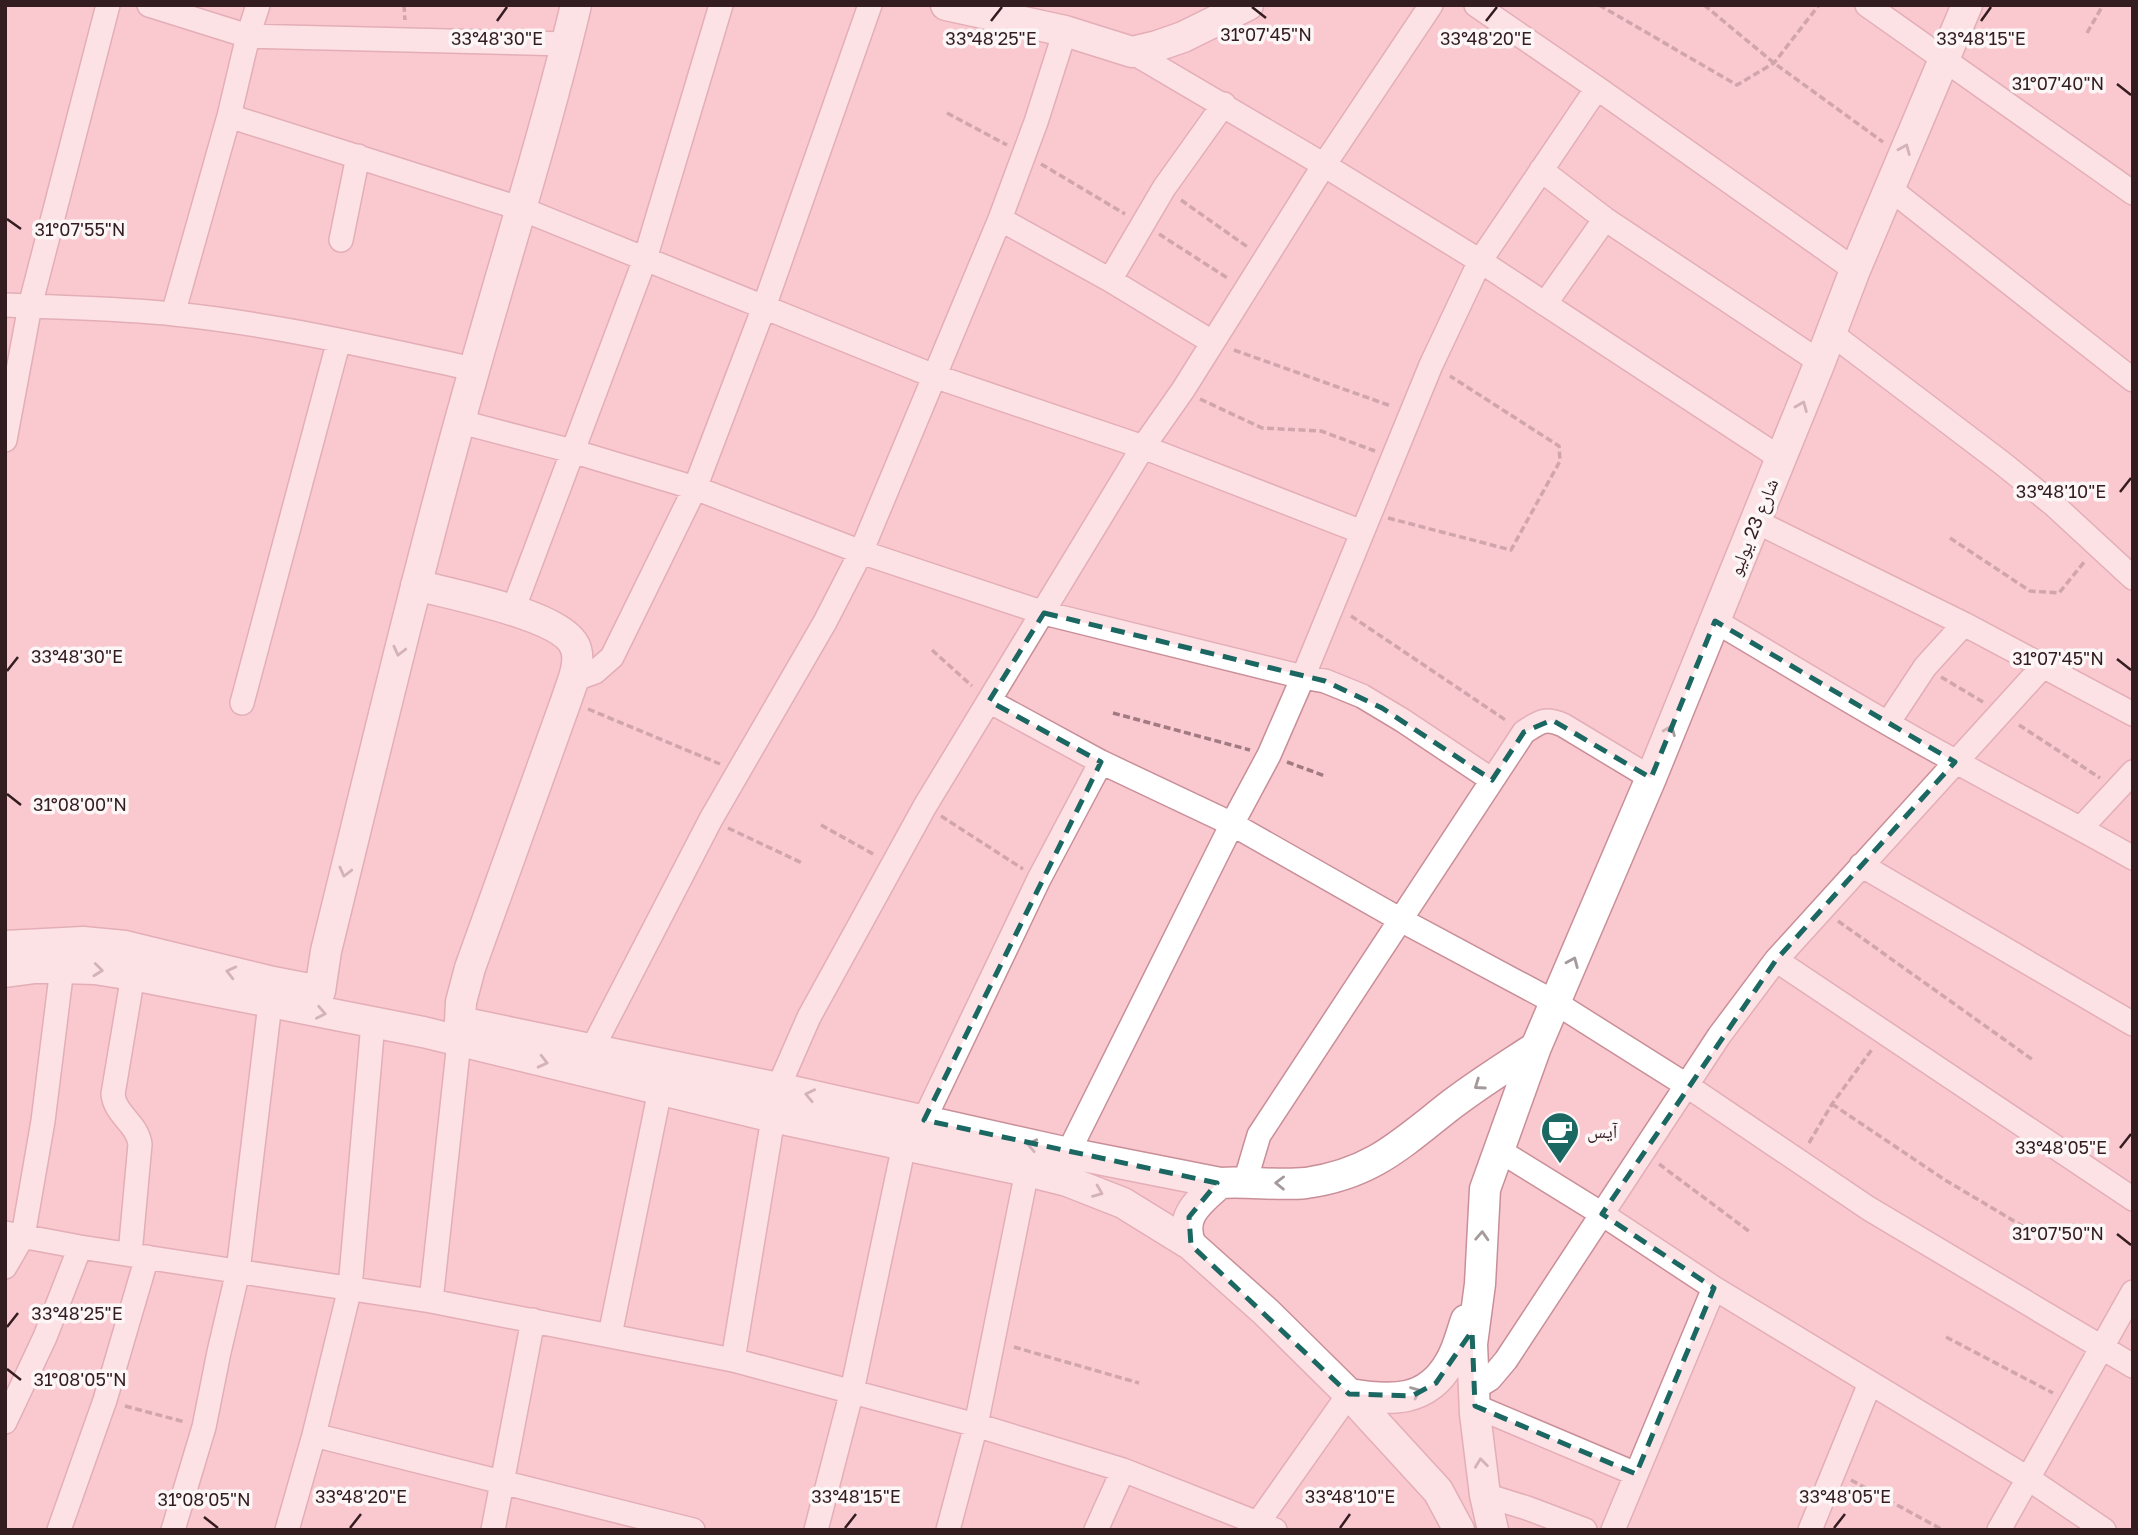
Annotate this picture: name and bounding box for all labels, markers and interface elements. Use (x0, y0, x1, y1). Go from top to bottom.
text: 31°07'45"N (1220, 23, 1312, 45)
text: 33°48'30"E (451, 27, 543, 49)
text: 33°48'25"E (945, 27, 1037, 49)
text: 33°48'20"E (1440, 27, 1532, 49)
text: 33°48'15"E (1936, 27, 2026, 49)
text: 31°07'40"N (2012, 72, 2104, 94)
one-way arrow (1897, 144, 1911, 156)
text: 31°07'55"N (34, 218, 126, 240)
one-way arrow (1794, 401, 1808, 413)
street label: شارع 23 يوليو (1723, 475, 1783, 579)
text: 33°48'10"E (2016, 480, 2106, 502)
text: 33°48'30"E (31, 645, 123, 667)
one-way arrow (393, 645, 407, 657)
text: 31°07'45"N (2012, 647, 2104, 669)
one-way arrow (1662, 725, 1676, 737)
text: 31°08'00"N (33, 793, 127, 815)
one-way arrow (339, 866, 353, 878)
one-way arrow (1565, 957, 1579, 970)
one-way arrow (92, 962, 103, 977)
one-way arrow (225, 966, 237, 980)
one-way arrow (315, 1005, 327, 1020)
one-way arrow (537, 1054, 549, 1069)
one-way arrow (1474, 1077, 1487, 1089)
one-way arrow (804, 1089, 816, 1104)
cafe icon: آيس (1539, 1110, 1581, 1165)
place label: آيس (1587, 1119, 1619, 1143)
text: 33°48'05"E (2015, 1136, 2107, 1158)
one-way arrow (1026, 1139, 1038, 1153)
one-way arrow (1274, 1175, 1285, 1191)
one-way arrow (1091, 1184, 1103, 1198)
text: 31°07'50"N (2012, 1222, 2104, 1244)
one-way arrow (1474, 1230, 1489, 1241)
text: 33°48'25"E (31, 1302, 123, 1324)
text: 31°08'05"N (33, 1368, 127, 1390)
one-way arrow (1409, 1387, 1421, 1401)
one-way arrow (1473, 1457, 1488, 1468)
text: 33°48'20"E (315, 1485, 407, 1507)
text: 33°48'15"E (811, 1485, 901, 1507)
text: 33°48'10"E (1305, 1485, 1395, 1507)
text: 33°48'05"E (1799, 1485, 1891, 1507)
text: 31°08'05"N (157, 1488, 251, 1510)

